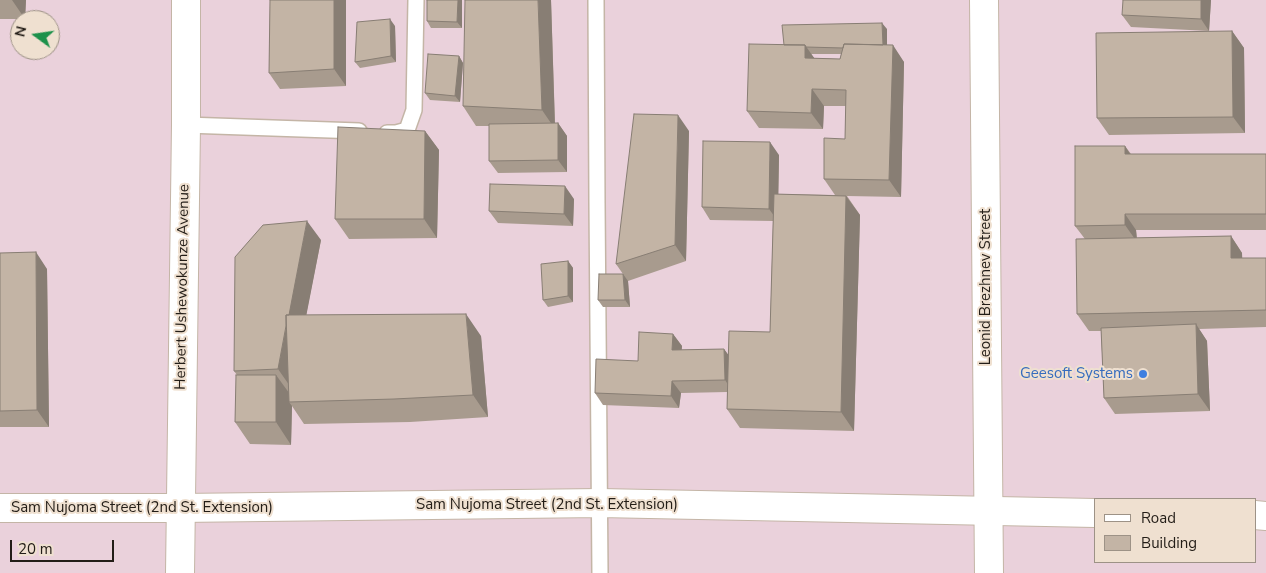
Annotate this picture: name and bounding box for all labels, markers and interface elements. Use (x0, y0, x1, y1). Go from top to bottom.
north arrow (10, 10, 60, 60)
text: N (10, 24, 31, 39)
street label: Herbert Ushewokunze Avenue (172, 184, 194, 390)
street label: Leonid Brezhnev Street (977, 209, 995, 365)
place label: Geesoft Systems (1020, 365, 1133, 383)
marker: Geesoft Systems (1137, 368, 1149, 380)
street label: Sam Nujoma Street (2nd St. Extension) (416, 496, 678, 514)
legend (1094, 498, 1256, 563)
street label: Sam Nujoma Street (2nd St. Extension) (11, 499, 273, 517)
text: Road (1141, 508, 1176, 528)
scale bar (12, 530, 116, 562)
text: Building (1141, 533, 1197, 553)
text: 20 m (18, 539, 53, 559)

